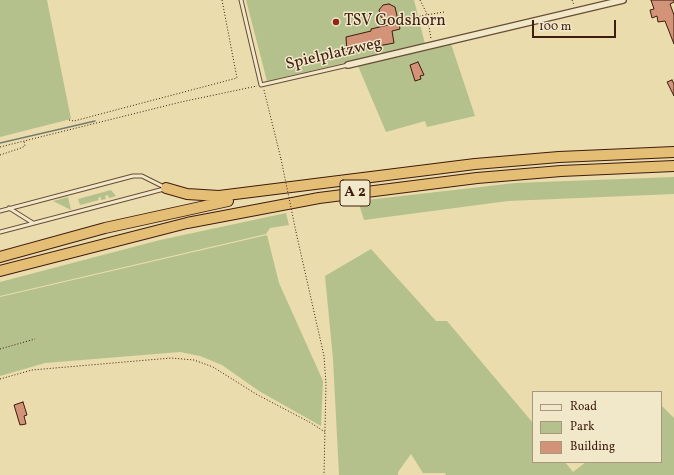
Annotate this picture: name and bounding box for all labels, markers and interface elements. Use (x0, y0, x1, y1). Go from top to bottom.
place label: TSV Godshorn (344, 12, 446, 32)
scale bar (534, 12, 618, 38)
marker: TSV Godshorn (331, 17, 341, 27)
text: 100 m (539, 19, 571, 35)
street label: Spielplatzweg (284, 35, 384, 75)
road number: A 2 (340, 180, 370, 206)
legend (532, 391, 662, 463)
text: Road (570, 399, 597, 415)
text: Park (570, 419, 595, 435)
text: Building (570, 439, 615, 455)

